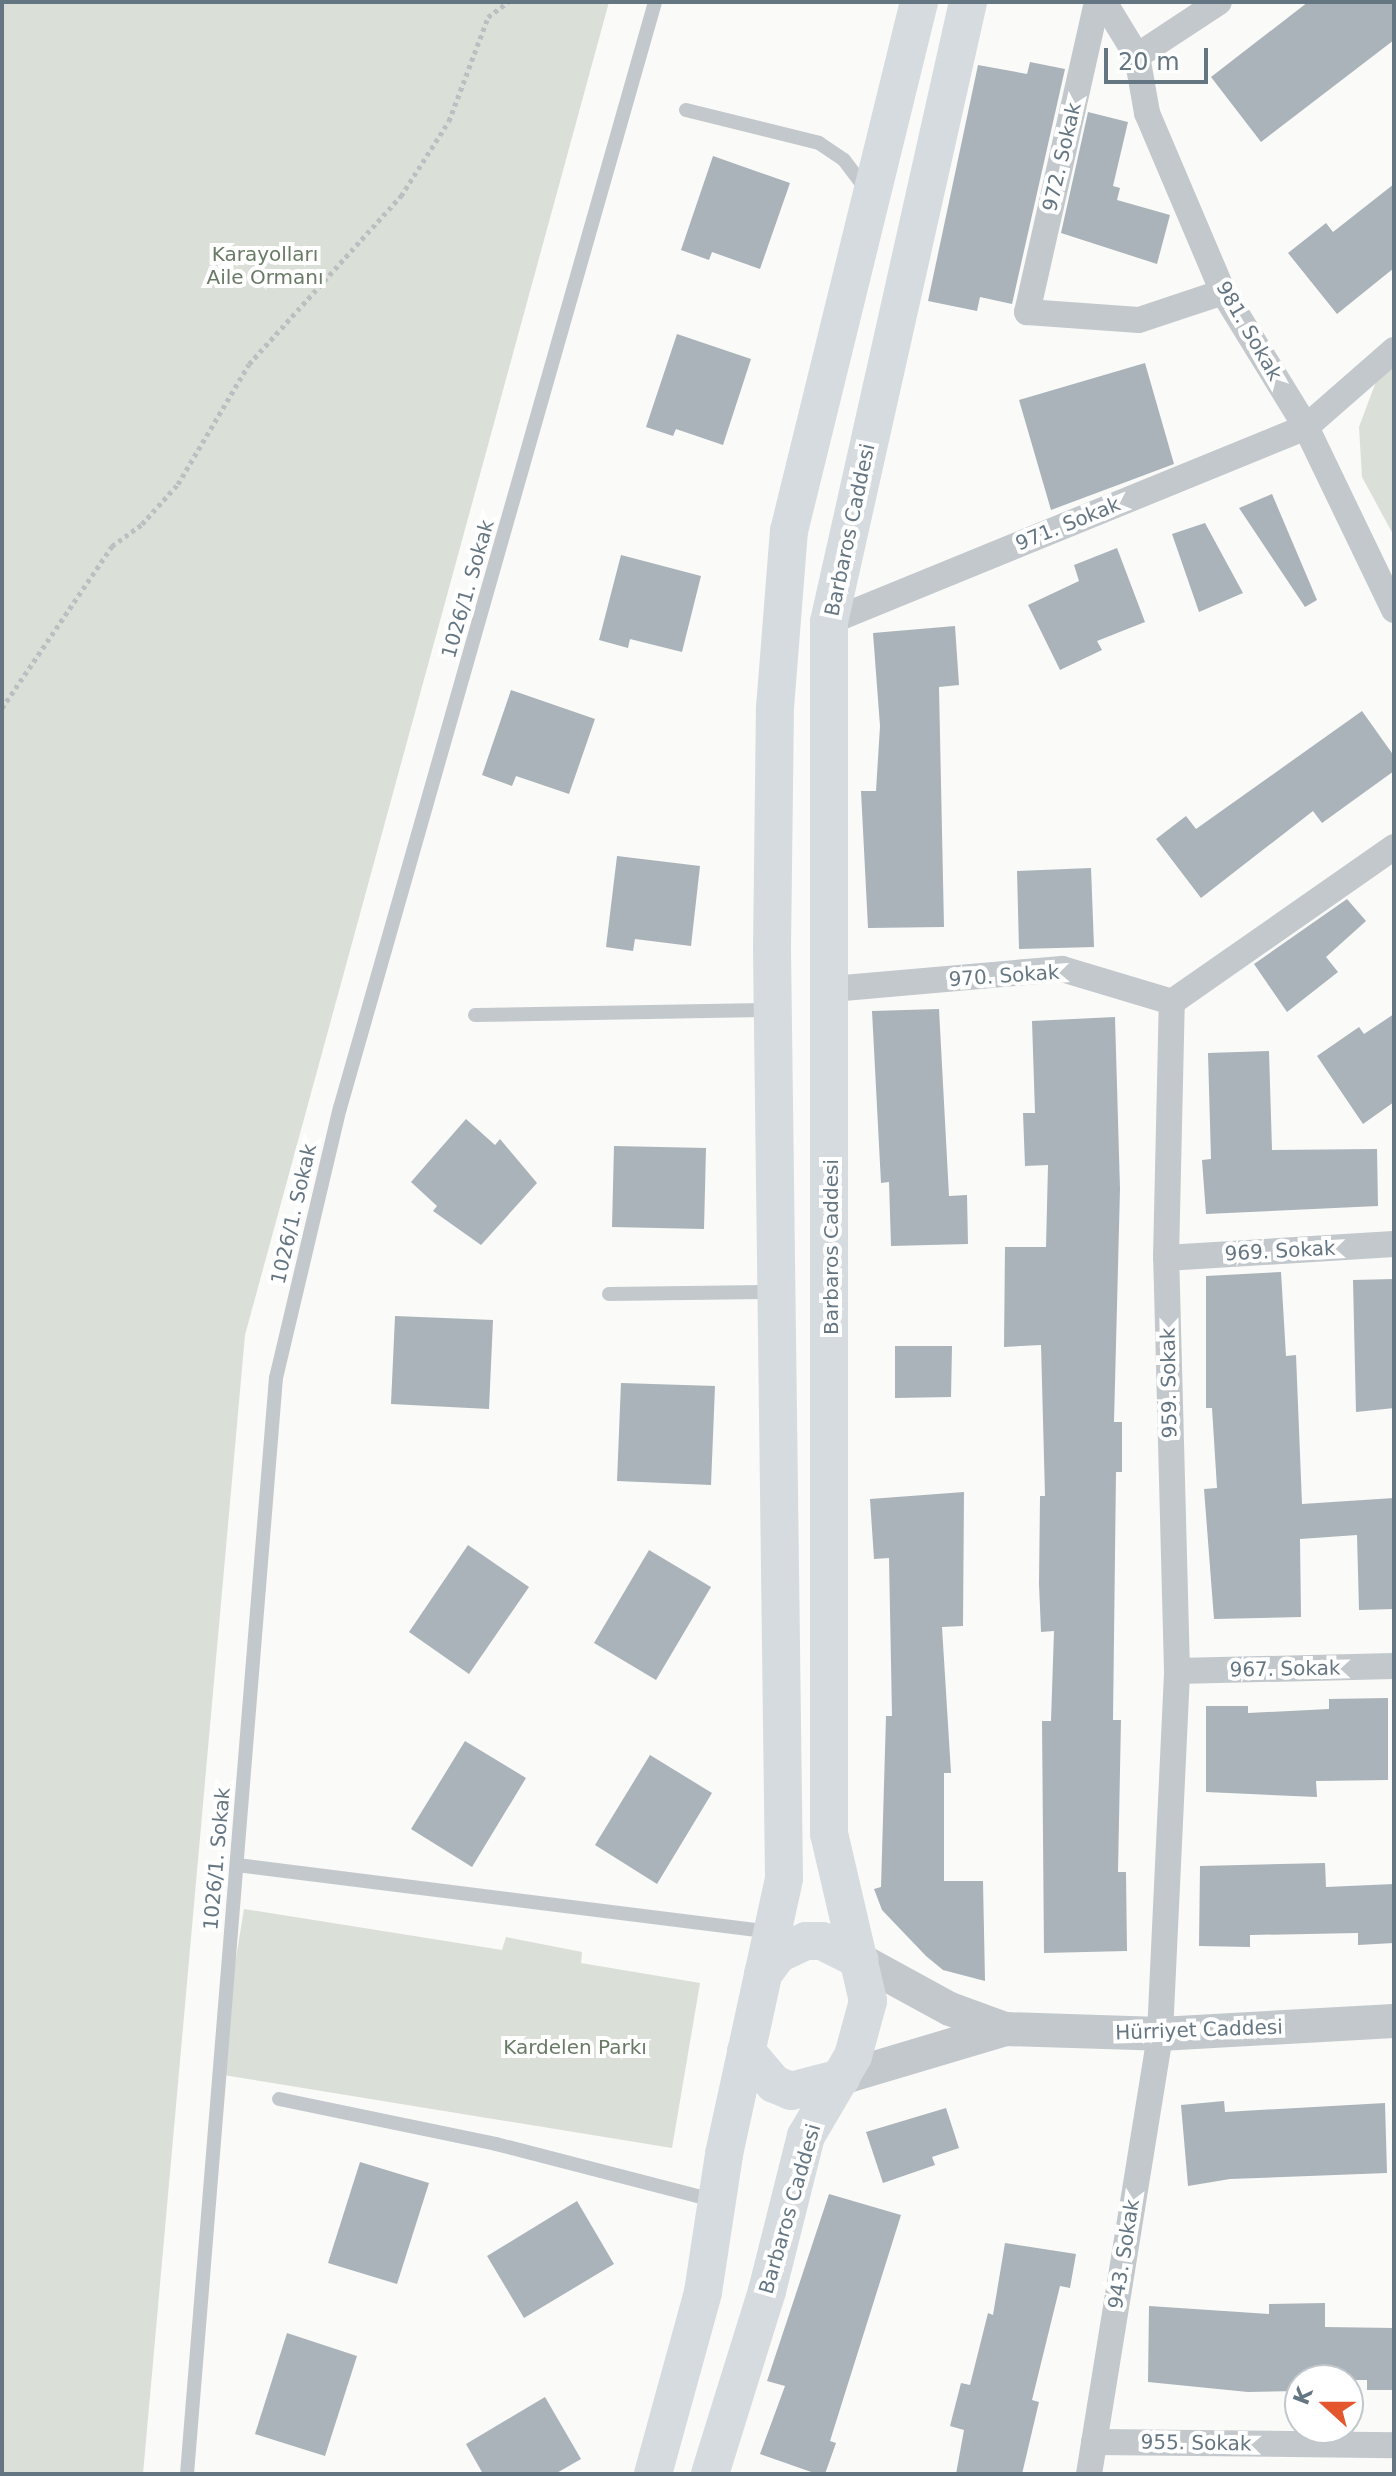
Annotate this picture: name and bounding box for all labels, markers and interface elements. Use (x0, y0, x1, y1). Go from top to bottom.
scale bar (1108, 32, 1212, 82)
text: 20 m (1118, 48, 1180, 76)
street label: 972. Sokak (1038, 100, 1086, 214)
park label: Karayolları Aile Ormanı (206, 242, 324, 289)
street label: 981. Sokak (1211, 277, 1287, 385)
street label: Barbaros Caddesi (820, 442, 880, 618)
street label: 971. Sokak (1012, 492, 1124, 556)
street label: 1026/1. Sokak (437, 517, 499, 661)
street label: 970. Sokak (948, 960, 1060, 992)
street label: 1026/1. Sokak (266, 1142, 322, 1286)
street label: Barbaros Caddesi (819, 1159, 843, 1335)
street label: 969. Sokak (1224, 1236, 1336, 1266)
street label: 959. Sokak (1156, 1327, 1182, 1439)
street label: 967. Sokak (1229, 1656, 1341, 1682)
street label: 1026/1. Sokak (199, 1787, 235, 1931)
street label: Hürriyet Caddesi (1115, 2015, 1283, 2045)
park label: Kardelen Parkı (503, 2035, 647, 2059)
street label: Barbaros Caddesi (754, 2121, 826, 2297)
street label: 943. Sokak (1103, 2197, 1145, 2311)
north arrow (1284, 2364, 1364, 2444)
text: K (1288, 2383, 1318, 2408)
street label: 955. Sokak (1140, 2430, 1252, 2456)

